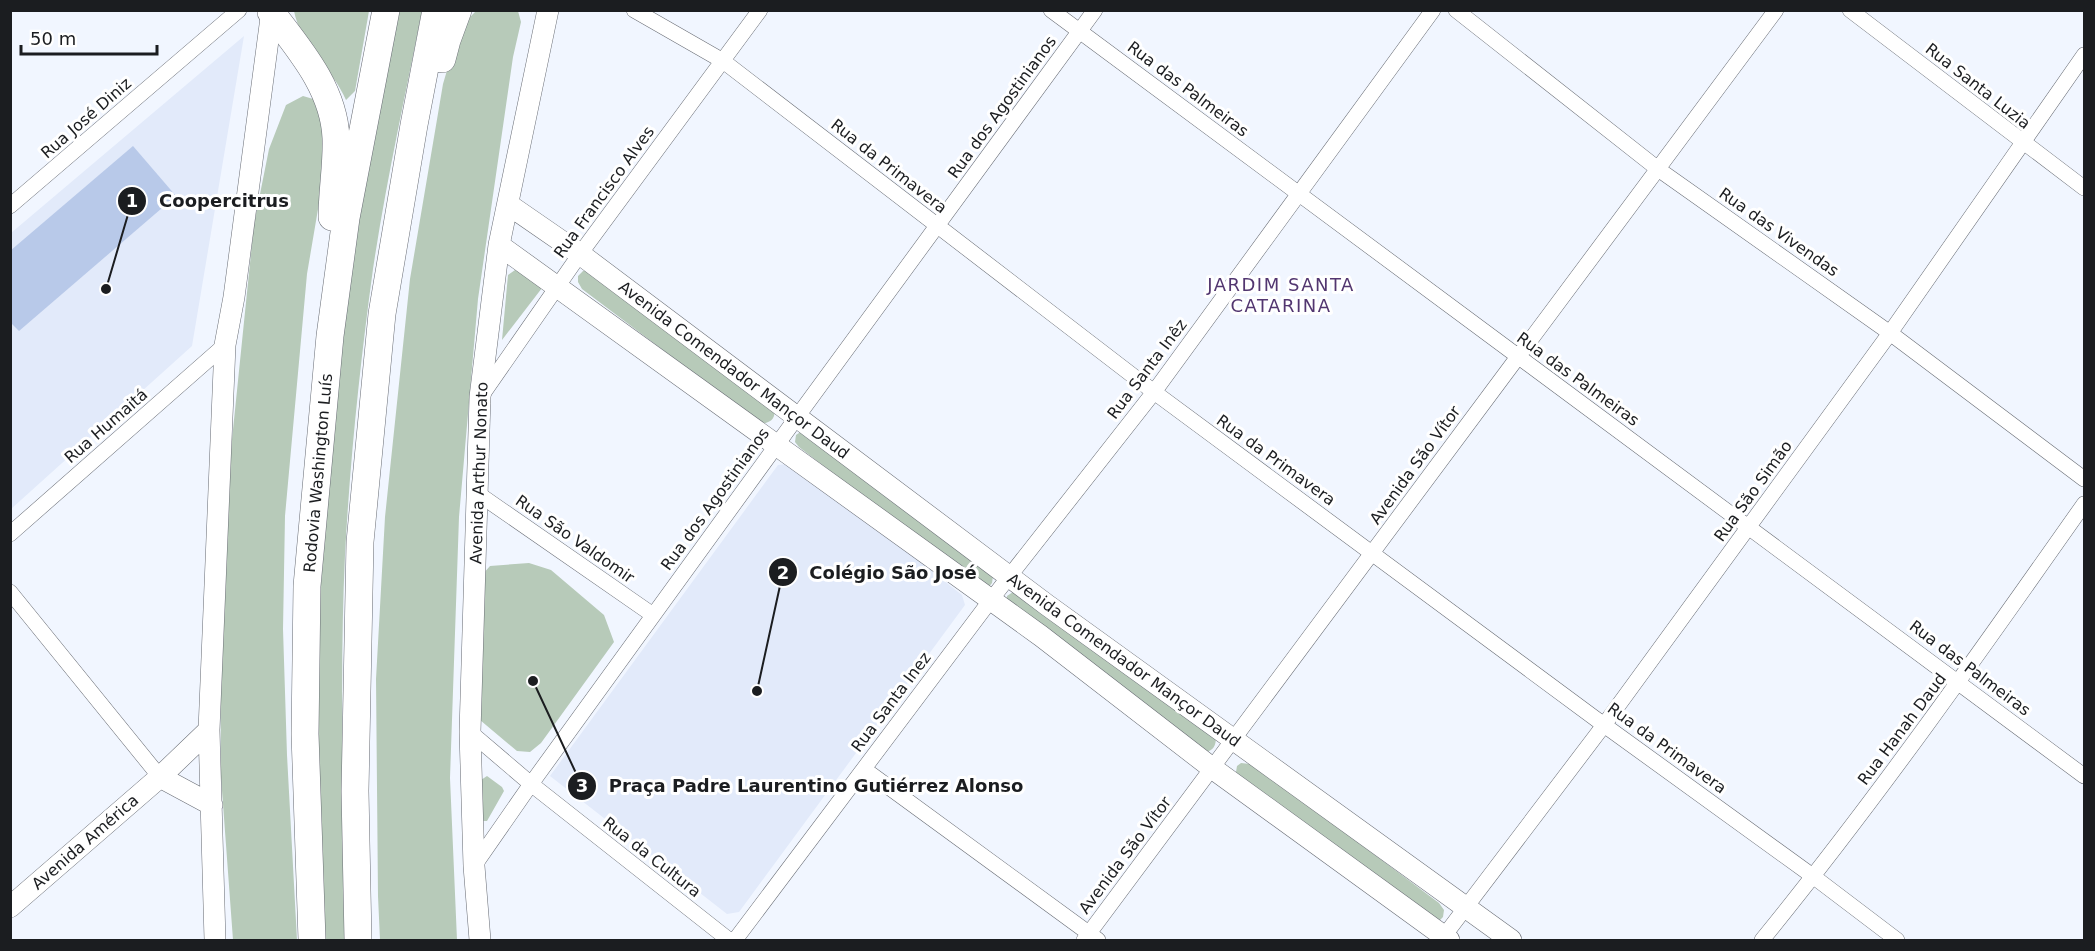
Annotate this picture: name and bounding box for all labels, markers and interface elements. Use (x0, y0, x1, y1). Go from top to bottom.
scale bar (21, 18, 158, 56)
text: 50 m (30, 28, 76, 49)
street label: Rua dos Agostinianos (944, 32, 1060, 182)
street label: Rua das Palmeiras (1124, 37, 1252, 141)
street label: Rua Santa Luzia (1922, 39, 2034, 133)
street label: Rua José Diniz (37, 74, 135, 162)
street label: Rua da Primavera (827, 115, 951, 217)
street label: Rua Francisco Alves (550, 122, 658, 262)
callout: Coopercitrus (117, 183, 301, 219)
street label: Rua das Vivendas (1716, 184, 1842, 280)
text: 1 (126, 190, 138, 211)
text: Coopercitrus (159, 190, 289, 211)
district label: JARDIM SANTA CATARINA (1206, 274, 1355, 316)
street label: Avenida Comendador Mançor Daud (615, 277, 853, 463)
street label: Rua Santa Inêz (1103, 315, 1191, 423)
street label: Rua das Palmeiras (1513, 328, 1643, 430)
street label: Rodovia Washington Luís (300, 373, 336, 573)
street label: Avenida Arthur Nonato (466, 381, 492, 565)
street label: Rua Humaitá (61, 385, 151, 467)
street label: Avenida São Vítor (1366, 402, 1465, 528)
street label: Rua da Primavera (1213, 411, 1339, 509)
street label: Rua dos Agostinianos (657, 424, 773, 574)
street label: Rua São Simão (1710, 437, 1796, 545)
street label: Rua São Valdomir (512, 491, 638, 587)
callout: Colégio São José (768, 554, 989, 590)
text: 2 (777, 562, 789, 583)
text: Colégio São José (809, 562, 977, 583)
street label: Avenida Comendador Mançor Daud (1004, 569, 1244, 751)
street label: Rua das Palmeiras (1906, 616, 2034, 720)
street label: Rua Santa Inez (847, 648, 935, 756)
street label: Rua Hanah Daud (1854, 669, 1950, 789)
street label: Rua da Primavera (1604, 699, 1730, 797)
callout: Praça Padre Laurentino Gutiérrez Alonso (567, 768, 1035, 804)
text: 3 (576, 775, 588, 796)
text: Praça Padre Laurentino Gutiérrez Alonso (609, 775, 1023, 796)
street label: Avenida América (28, 791, 142, 893)
street label: Avenida São Vítor (1075, 792, 1176, 917)
street label: Rua da Cultura (599, 813, 705, 901)

